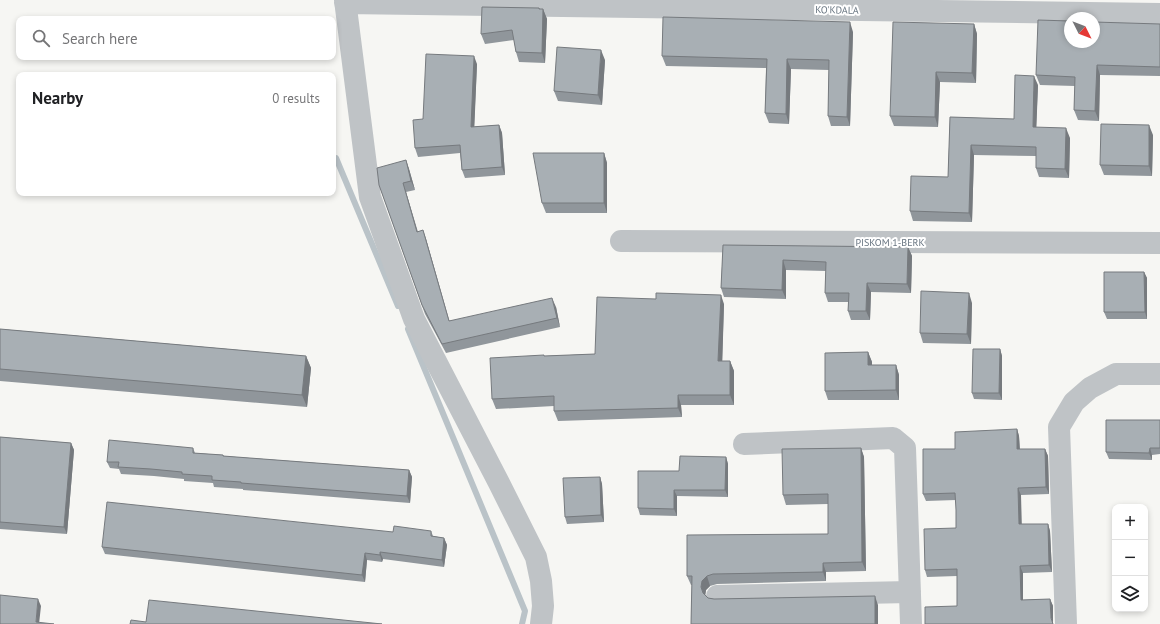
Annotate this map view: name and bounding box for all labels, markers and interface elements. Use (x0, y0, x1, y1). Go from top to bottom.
street label: KO'KDALA (815, 3, 859, 17)
north arrow (1064, 12, 1100, 48)
search box (16, 16, 336, 60)
icon: search (30, 27, 52, 49)
text: Search here (62, 29, 138, 48)
text: Nearby (32, 87, 83, 109)
text: 0 results (272, 90, 320, 107)
street label: PISKOM 1-BERK (855, 236, 925, 249)
map controls (1112, 504, 1148, 612)
button: + (1112, 504, 1148, 540)
button: − (1112, 540, 1148, 576)
button: layers (1112, 576, 1148, 612)

